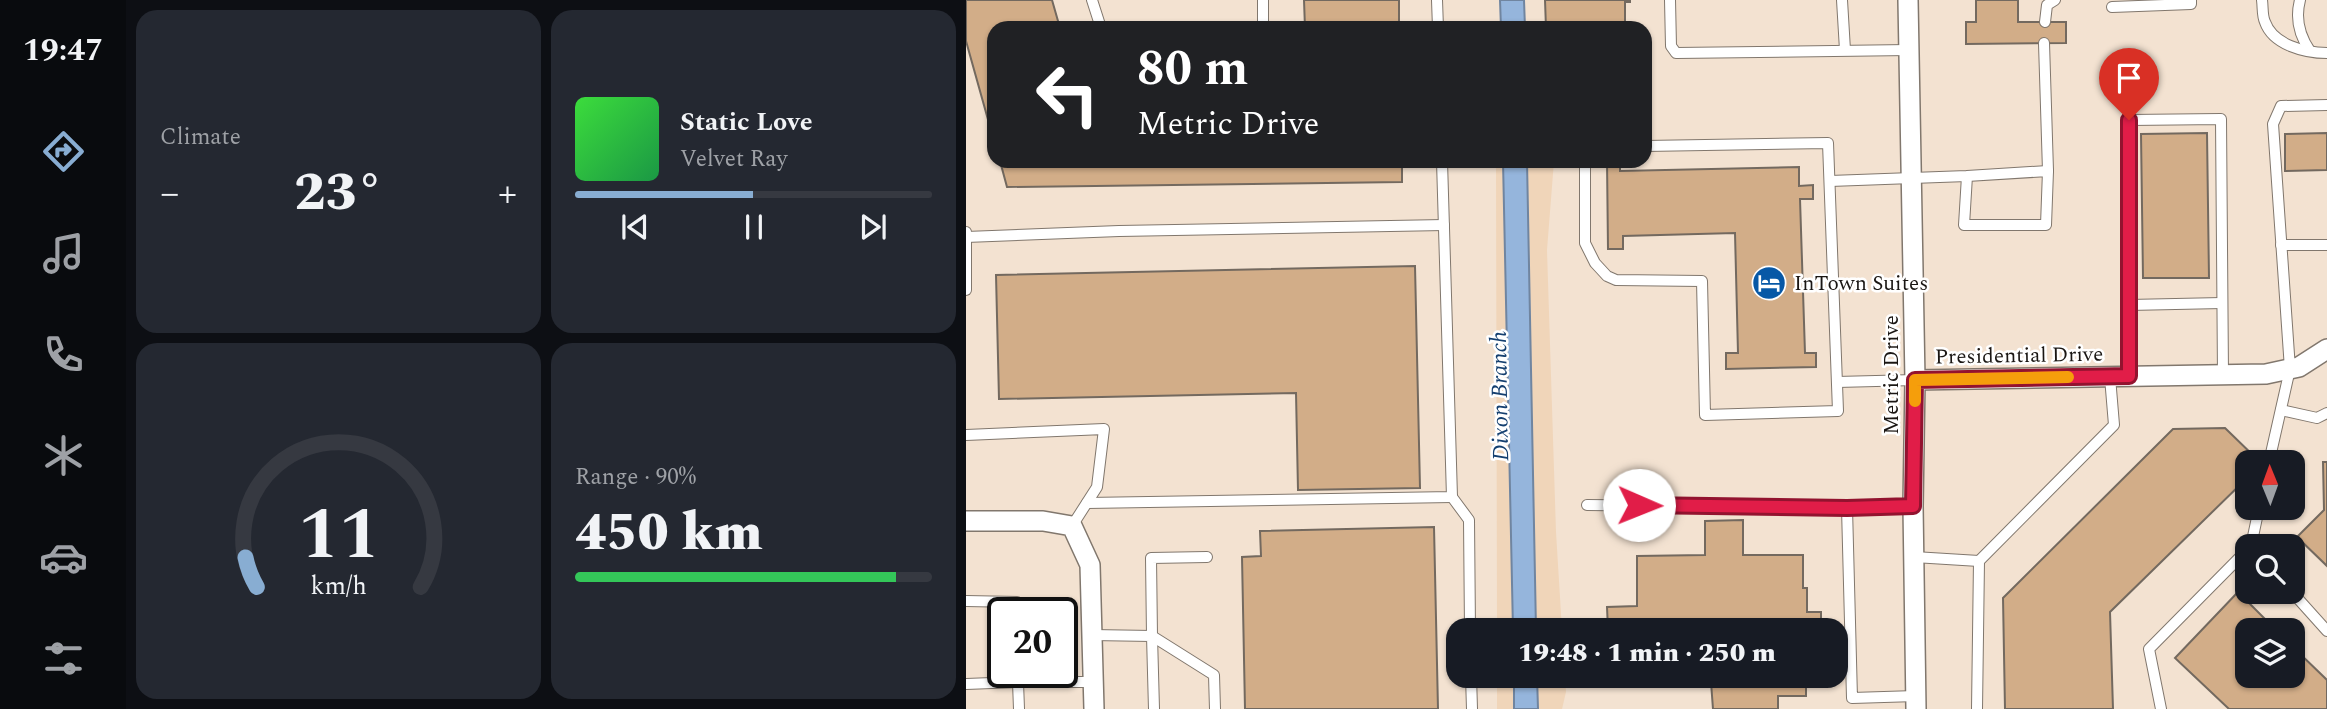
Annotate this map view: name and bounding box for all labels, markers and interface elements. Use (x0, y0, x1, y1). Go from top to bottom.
text: 19:47 (23, 26, 103, 75)
text: 80 m (1137, 32, 1248, 107)
pin (2099, 48, 2159, 120)
icon: left (1022, 49, 1113, 140)
icon: arrive (2110, 59, 2148, 97)
text: Metric Drive (1137, 100, 1319, 149)
text: Static Love (680, 102, 813, 142)
text: Climate (160, 120, 241, 155)
icon: directions (39, 127, 88, 176)
text: Velvet Ray (680, 142, 787, 177)
text: 23° (294, 154, 383, 233)
text: − (160, 165, 179, 223)
text: + (498, 165, 517, 223)
icon: previous (616, 208, 654, 246)
icon: pause (735, 208, 773, 246)
icon: next (854, 208, 892, 246)
icon: music (39, 229, 88, 278)
hotel icon: InTown Suites (1750, 264, 1788, 302)
place label: InTown Suites (1794, 268, 1928, 300)
street label: Metric Drive (1876, 315, 1908, 435)
icon: phone (39, 330, 88, 379)
water label: Dixon Branch (1482, 331, 1519, 461)
street label: Presidential Drive (1935, 339, 2104, 373)
icon: climate (39, 431, 88, 480)
north arrow (2235, 450, 2305, 520)
map controls (2235, 450, 2305, 688)
text: Range · 90% (575, 460, 696, 495)
position arrow (1602, 468, 1676, 542)
text: 11 (298, 480, 379, 591)
text: 450 km (575, 494, 763, 573)
icon: car (39, 533, 88, 582)
button: search (2235, 534, 2305, 604)
text: km/h (310, 568, 367, 606)
speed limit sign: 20 (987, 597, 1078, 688)
button: layers (2235, 618, 2305, 688)
text: 19:48 · 1 min · 250 m (1518, 633, 1776, 673)
icon: filters (39, 634, 88, 683)

